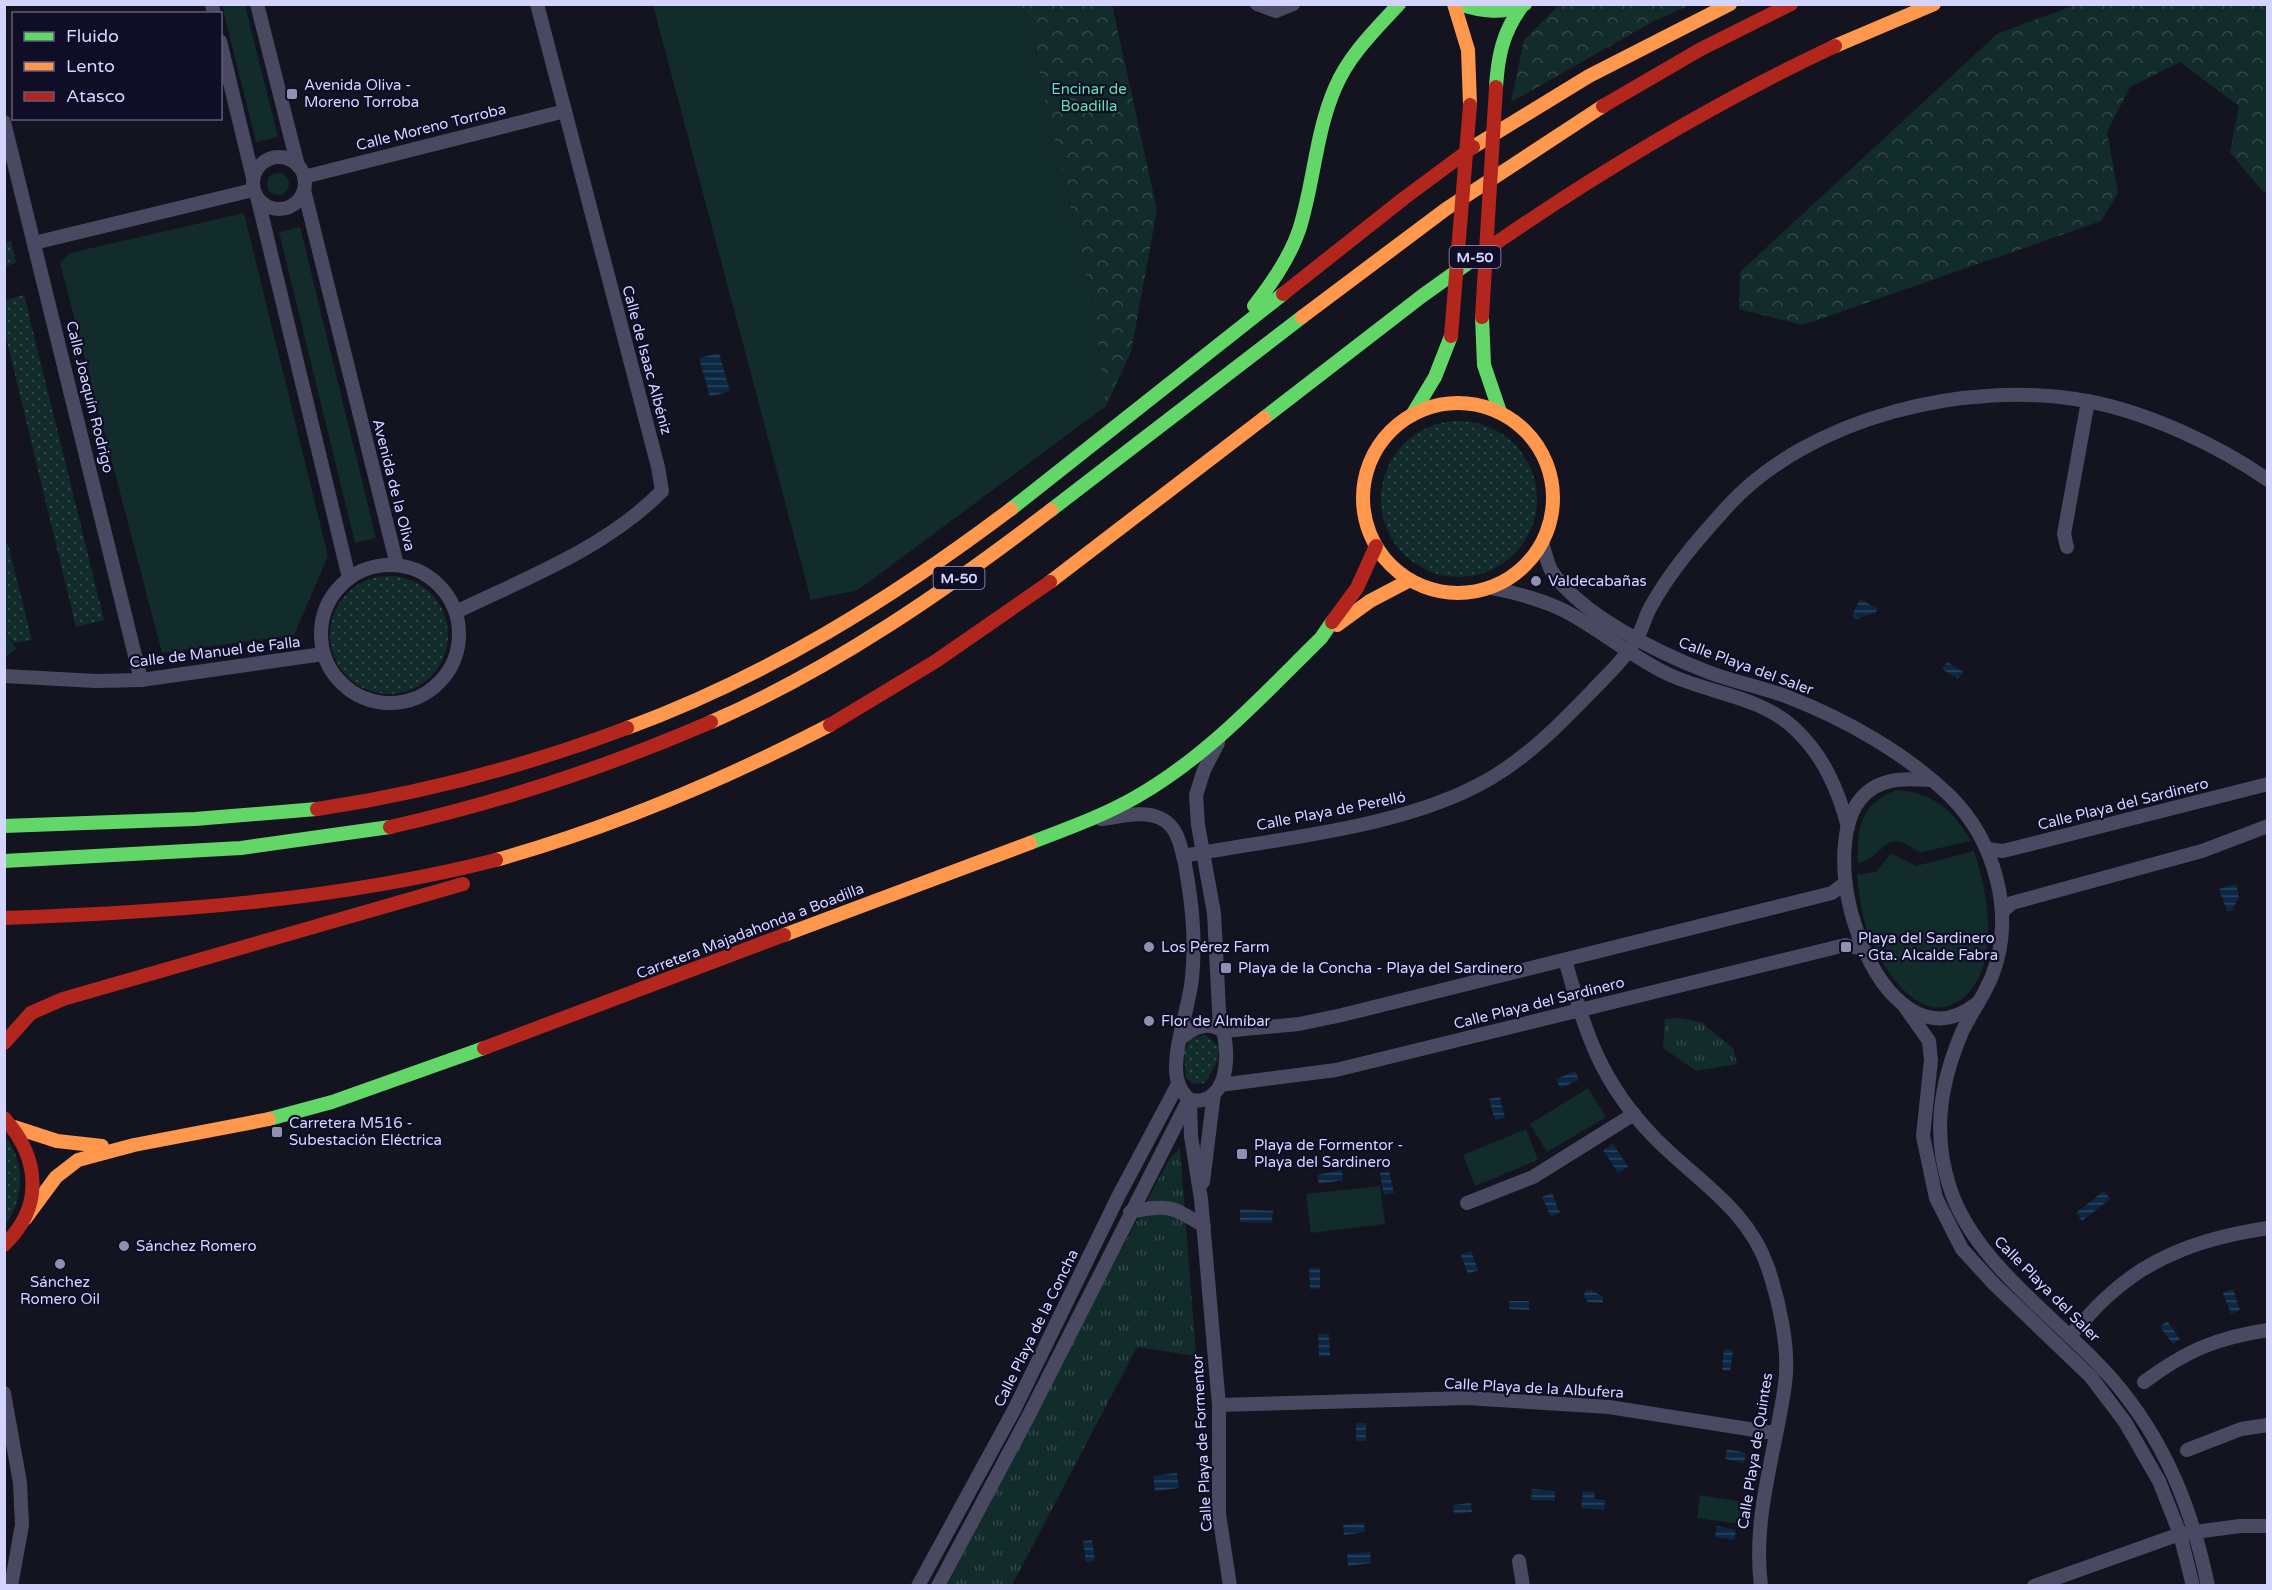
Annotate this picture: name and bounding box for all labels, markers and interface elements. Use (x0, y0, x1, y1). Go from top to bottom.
legend (12, 12, 222, 120)
text: Fluido (66, 25, 119, 47)
text: Lento (66, 55, 115, 77)
place label: Avenida Oliva - Moreno Torroba (304, 76, 419, 111)
park label: Encinar de Boadilla (1051, 80, 1127, 115)
text: Atasco (66, 85, 125, 107)
marker: Avenida Oliva - Moreno Torroba (285, 87, 299, 101)
street label: Calle Moreno Torroba (354, 100, 508, 154)
road number: M-50 (1450, 246, 1500, 268)
street label: Calle de Isaac Albéniz (618, 283, 676, 437)
street label: Calle Joaquín Rodrigo (62, 319, 118, 475)
street label: Avenida de la Oliva (369, 417, 419, 553)
road number: M-50 (934, 567, 984, 589)
place label: Valdecabañas (1548, 572, 1647, 590)
marker: Valdecabañas (1529, 574, 1543, 588)
street label: Calle de Manuel de Falla (129, 633, 301, 671)
street label: Calle Playa del Saler (1676, 633, 1816, 699)
street label: Calle Playa del Sardinero (2036, 774, 2210, 834)
street label: Calle Playa de Perelló (1255, 788, 1407, 834)
street label: Carretera Majadahonda a Boadilla (634, 879, 866, 983)
place label: Playa del Sardinero - Gta. Alcalde Fabra (1858, 929, 1998, 964)
place label: Los Pérez Farm (1161, 938, 1270, 956)
marker: Los Pérez Farm (1142, 940, 1156, 954)
marker: Playa del Sardinero - Gta. Alcalde Fabra (1839, 940, 1853, 954)
place label: Playa de la Concha - Playa del Sardinero (1238, 959, 1523, 977)
marker: Playa de la Concha - Playa del Sardinero (1219, 961, 1233, 975)
street label: Calle Playa del Sardinero (1452, 973, 1626, 1033)
place label: Flor de Almíbar (1161, 1012, 1271, 1030)
marker: Flor de Almíbar (1142, 1014, 1156, 1028)
place label: Carretera M516 - Subestación Eléctrica (289, 1114, 442, 1149)
marker: Carretera M516 - Subestación Eléctrica (270, 1125, 284, 1139)
place label: Playa de Formentor - Playa del Sardinero (1254, 1136, 1403, 1171)
marker: Playa de Formentor - Playa del Sardinero (1235, 1147, 1249, 1161)
street label: Calle Playa del Saler (1990, 1232, 2104, 1346)
place label: Sánchez Romero (136, 1237, 257, 1255)
marker: Sánchez Romero (117, 1239, 131, 1253)
street label: Calle Playa de la Concha (990, 1246, 1082, 1410)
marker: Sánchez Romero Oil (53, 1257, 67, 1271)
place label: Sánchez Romero Oil (20, 1273, 100, 1308)
street label: Calle Playa de Formentor (1188, 1353, 1216, 1532)
street label: Calle Playa de Quintes (1734, 1372, 1776, 1530)
street label: Calle Playa de la Albufera (1443, 1374, 1625, 1402)

